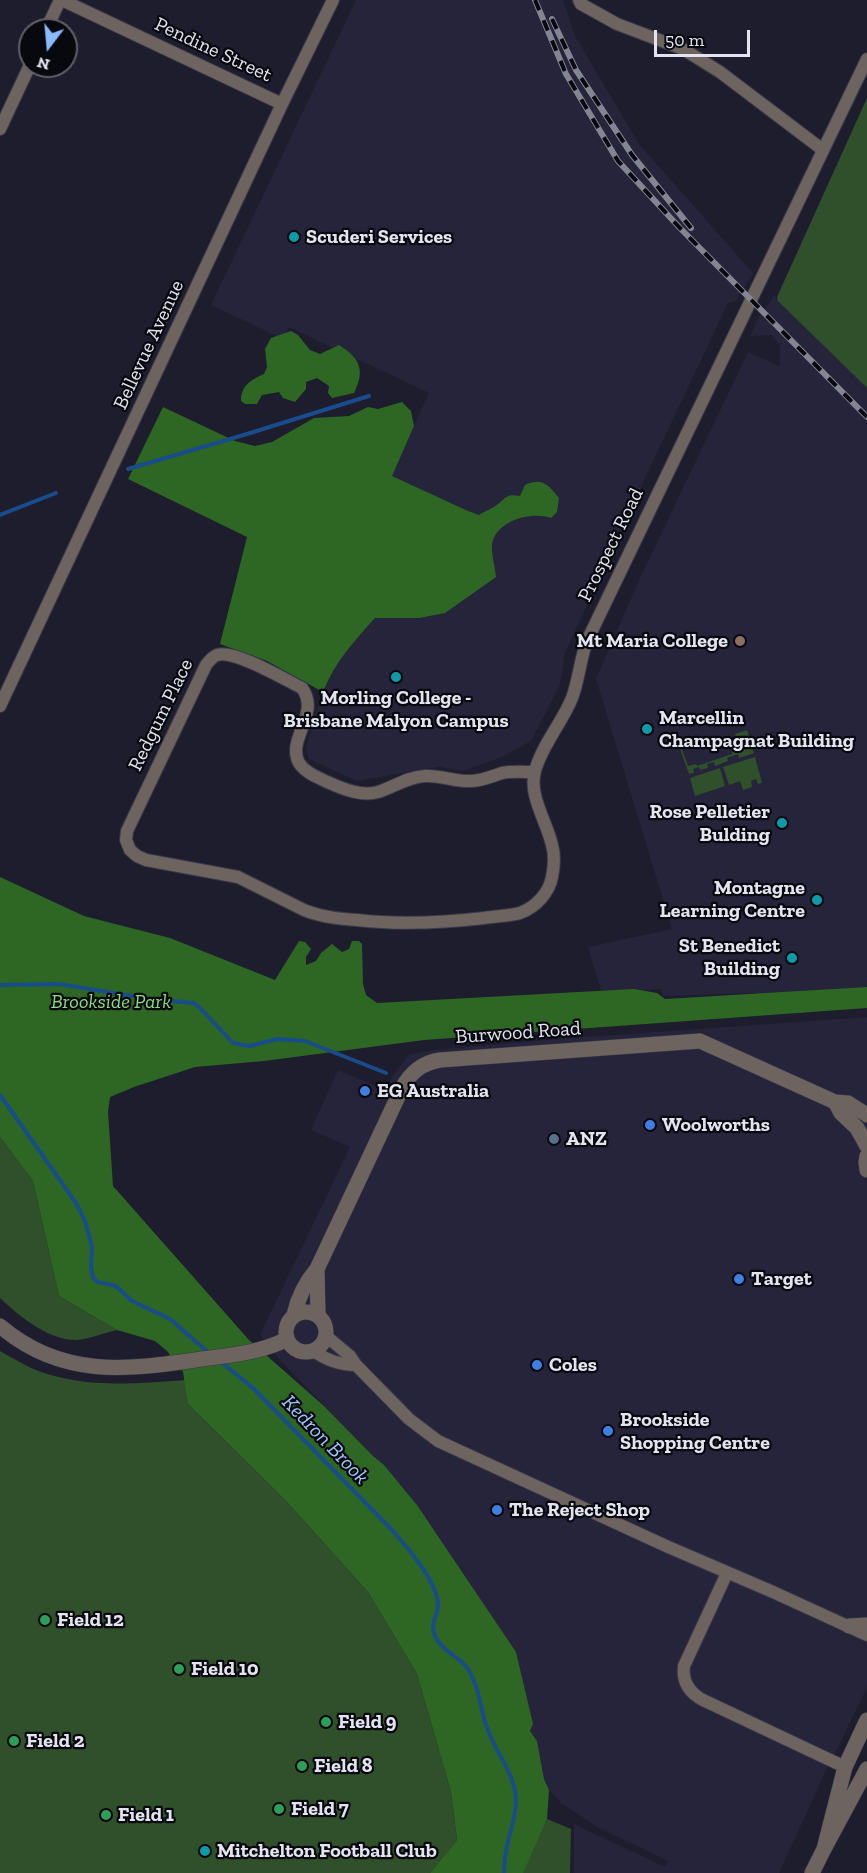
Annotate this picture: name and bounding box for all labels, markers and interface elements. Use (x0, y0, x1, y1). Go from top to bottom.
street label: Pendine Street (151, 12, 275, 88)
north arrow (18, 18, 78, 78)
scale bar (657, 18, 753, 56)
text: 50 m (665, 29, 704, 51)
text: N (35, 53, 52, 75)
place label: Scuderi Services (306, 225, 452, 249)
marker: Scuderi Services (287, 230, 301, 244)
street label: Bellevue Avenue (109, 277, 189, 413)
street label: Prospect Road (573, 484, 649, 606)
place label: Mt Maria College (577, 629, 728, 653)
marker: Mt Maria College (733, 634, 747, 648)
street label: Redgum Place (124, 655, 198, 775)
marker: Morling College - Brisbane Malyon Campus (389, 670, 403, 684)
place label: Morling College - Brisbane Malyon Campus (283, 686, 509, 733)
place label: Marcellin Champagnat Building (659, 706, 854, 753)
marker: Marcellin Champagnat Building (640, 722, 654, 736)
place label: Rose Pelletier Bulding (650, 800, 770, 847)
marker: Rose Pelletier Bulding (775, 816, 789, 830)
place label: Montagne Learning Centre (660, 876, 805, 923)
marker: Montagne Learning Centre (810, 893, 824, 907)
place label: St Benedict Building (679, 934, 780, 981)
marker: St Benedict Building (785, 951, 799, 965)
park label: Brookside Park (51, 990, 171, 1014)
street label: Burwood Road (454, 1017, 582, 1049)
place label: EG Australia (377, 1079, 489, 1103)
marker: EG Australia (358, 1084, 372, 1098)
place label: Woolworths (662, 1113, 770, 1137)
marker: Woolworths (643, 1118, 657, 1132)
place label: ANZ (566, 1127, 607, 1151)
marker: ANZ (547, 1132, 561, 1146)
place label: Target (751, 1267, 812, 1291)
marker: Target (732, 1272, 746, 1286)
place label: Coles (549, 1353, 597, 1377)
marker: Coles (530, 1358, 544, 1372)
water label: Kedron Brook (276, 1390, 374, 1490)
place label: Brookside Shopping Centre (620, 1408, 770, 1455)
marker: Brookside Shopping Centre (601, 1424, 615, 1438)
place label: The Reject Shop (509, 1498, 650, 1522)
marker: The Reject Shop (490, 1503, 504, 1517)
place label: Field 12 (57, 1608, 124, 1632)
marker: Field 12 (38, 1613, 52, 1627)
place label: Field 10 (191, 1657, 258, 1681)
marker: Field 10 (172, 1662, 186, 1676)
place label: Field 9 (338, 1710, 397, 1734)
marker: Field 9 (319, 1715, 333, 1729)
place label: Field 2 (26, 1729, 85, 1753)
marker: Field 2 (7, 1734, 21, 1748)
place label: Field 8 (314, 1754, 373, 1778)
marker: Field 8 (295, 1759, 309, 1773)
place label: Field 7 (291, 1797, 349, 1821)
marker: Field 7 (272, 1802, 286, 1816)
place label: Field 1 (118, 1803, 174, 1827)
marker: Field 1 (99, 1808, 113, 1822)
place label: Mitchelton Football Club (217, 1839, 437, 1863)
marker: Mitchelton Football Club (198, 1844, 212, 1858)

